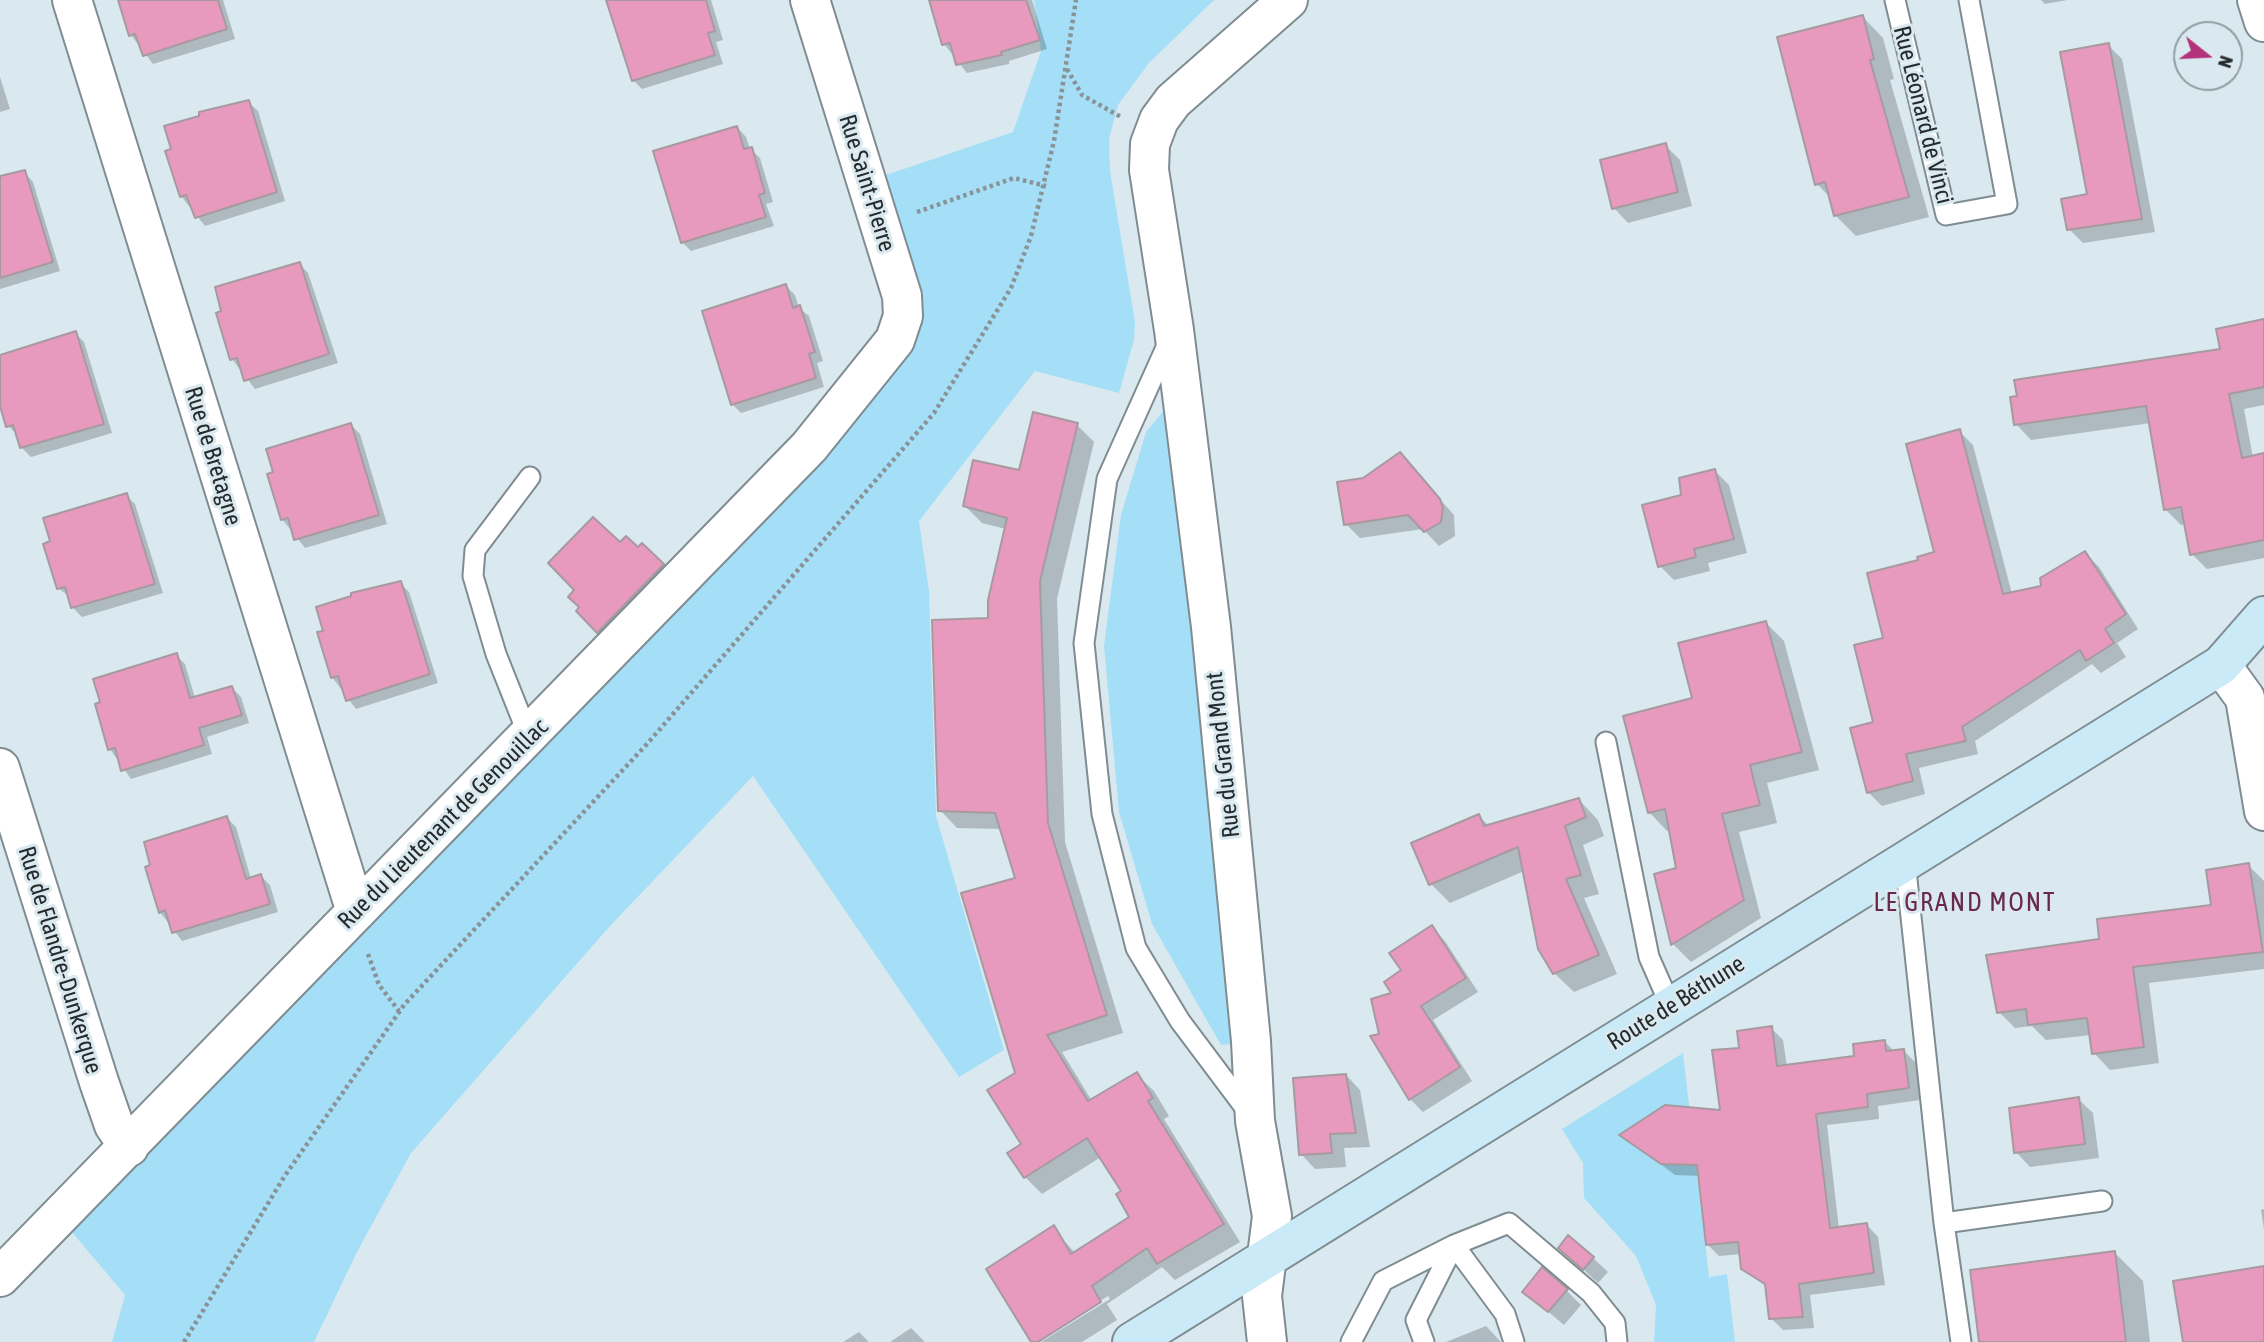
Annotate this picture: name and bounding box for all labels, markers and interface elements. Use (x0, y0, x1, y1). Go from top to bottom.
north arrow (2173, 21, 2243, 91)
street label: Rue Léonard de Vinci (1887, 23, 1959, 207)
text: N (2214, 53, 2238, 71)
street label: Rue Saint-Pierre (832, 111, 902, 255)
street label: Rue de Bretagne (178, 383, 248, 529)
street label: Rue du Grand Mont (1200, 671, 1246, 839)
street label: Rue du Lieutenant de Genouillac (332, 713, 554, 935)
street label: Rue de Flandre-Dunkerque (12, 843, 108, 1077)
district label: LE GRAND MONT (1875, 887, 2055, 919)
street label: Route de Béthune (1602, 949, 1750, 1057)

